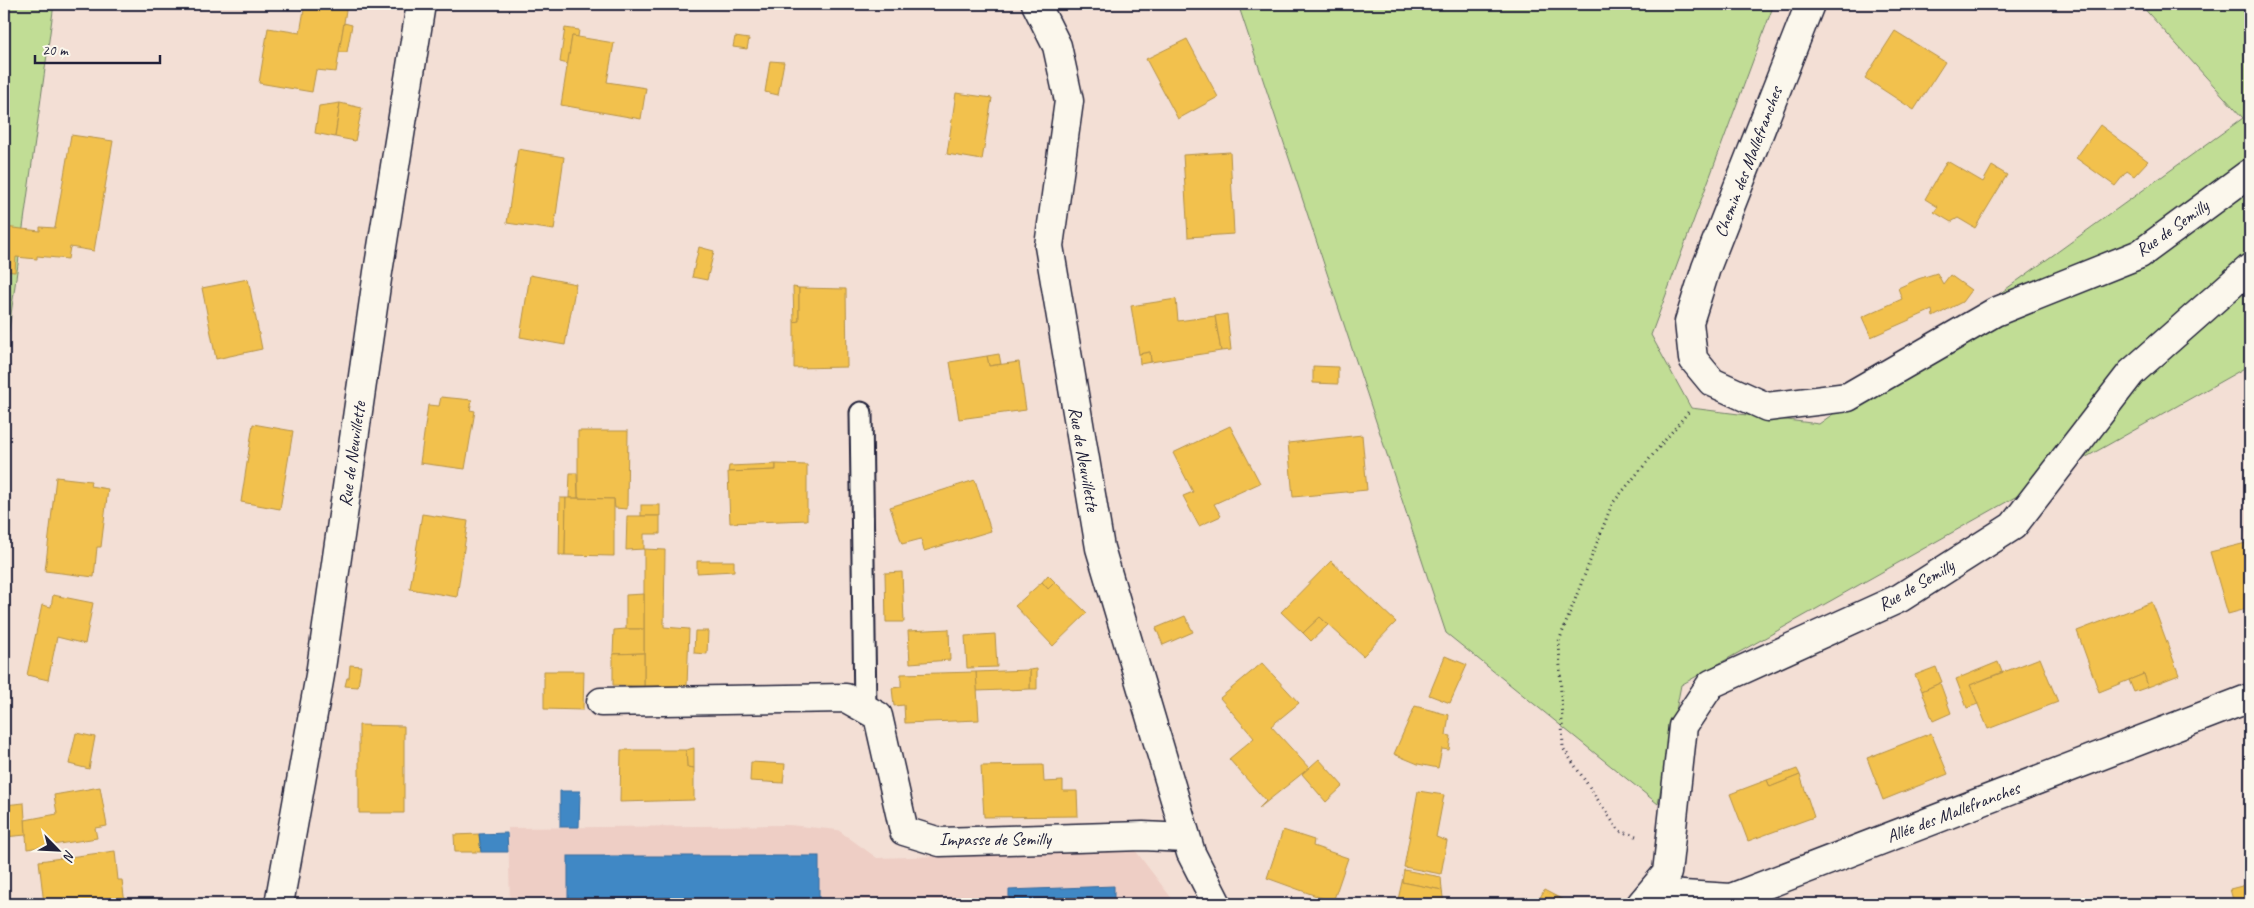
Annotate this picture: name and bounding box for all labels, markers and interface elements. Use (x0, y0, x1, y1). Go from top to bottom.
scale bar (35, 32, 160, 64)
text: 20 m (42, 41, 69, 60)
street label: Chemin des Mallefranches (1709, 82, 1787, 240)
street label: Rue de Semilly (2131, 194, 2214, 261)
street label: Rue de Neuvillette (334, 399, 370, 508)
street label: Rue de Neuvillette (1064, 405, 1104, 514)
street label: Rue de Semilly (1874, 554, 1960, 616)
street label: Allée des Mallefranches (1884, 776, 2024, 847)
north arrow (32, 826, 82, 876)
street label: Impasse de Semilly (939, 828, 1053, 850)
text: N (59, 848, 79, 865)

